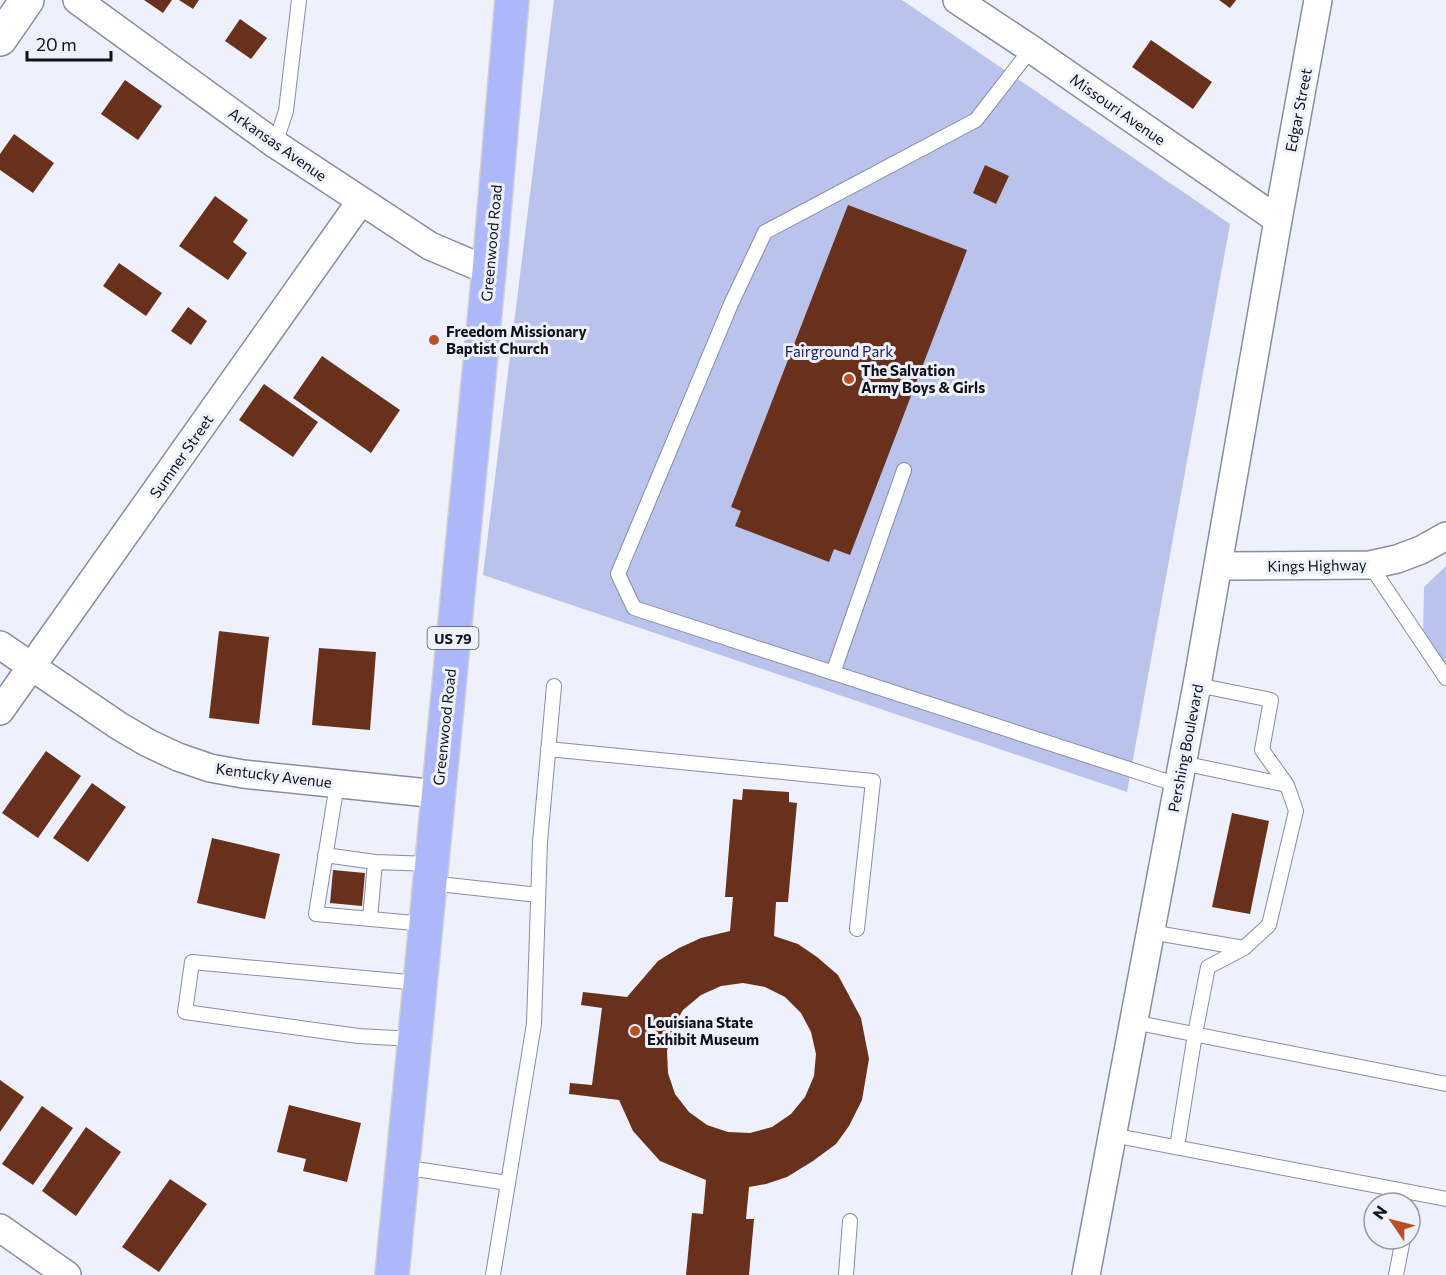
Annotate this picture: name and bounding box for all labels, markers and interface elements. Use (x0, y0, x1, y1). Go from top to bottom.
scale bar (27, 24, 111, 62)
text: 20 m (36, 33, 77, 55)
street label: Edgar Street (1281, 67, 1315, 153)
street label: Missouri Avenue (1067, 70, 1169, 149)
street label: Arkansas Avenue (226, 104, 330, 184)
street label: Greenwood Road (477, 184, 505, 302)
place label: Freedom Missionary Baptist Church (446, 322, 587, 357)
marker: Freedom Missionary Baptist Church (427, 333, 441, 347)
park label: Fairground Park (785, 342, 893, 360)
place label: The Salvation Army Boys & Girls (861, 361, 985, 396)
marker: The Salvation Army Boys & Girls (842, 372, 856, 386)
street label: Sumner Street (146, 411, 216, 501)
street label: Kings Highway (1267, 555, 1367, 575)
road number: US 79 (428, 627, 478, 649)
street label: Greenwood Road (429, 668, 459, 786)
street label: Pershing Boulevard (1164, 682, 1206, 814)
street label: Kentucky Avenue (215, 759, 333, 791)
place label: Louisiana State Exhibit Museum (647, 1013, 759, 1048)
marker: Louisiana State Exhibit Museum (628, 1024, 642, 1038)
north arrow (1362, 1191, 1422, 1251)
text: N (1368, 1202, 1391, 1222)

